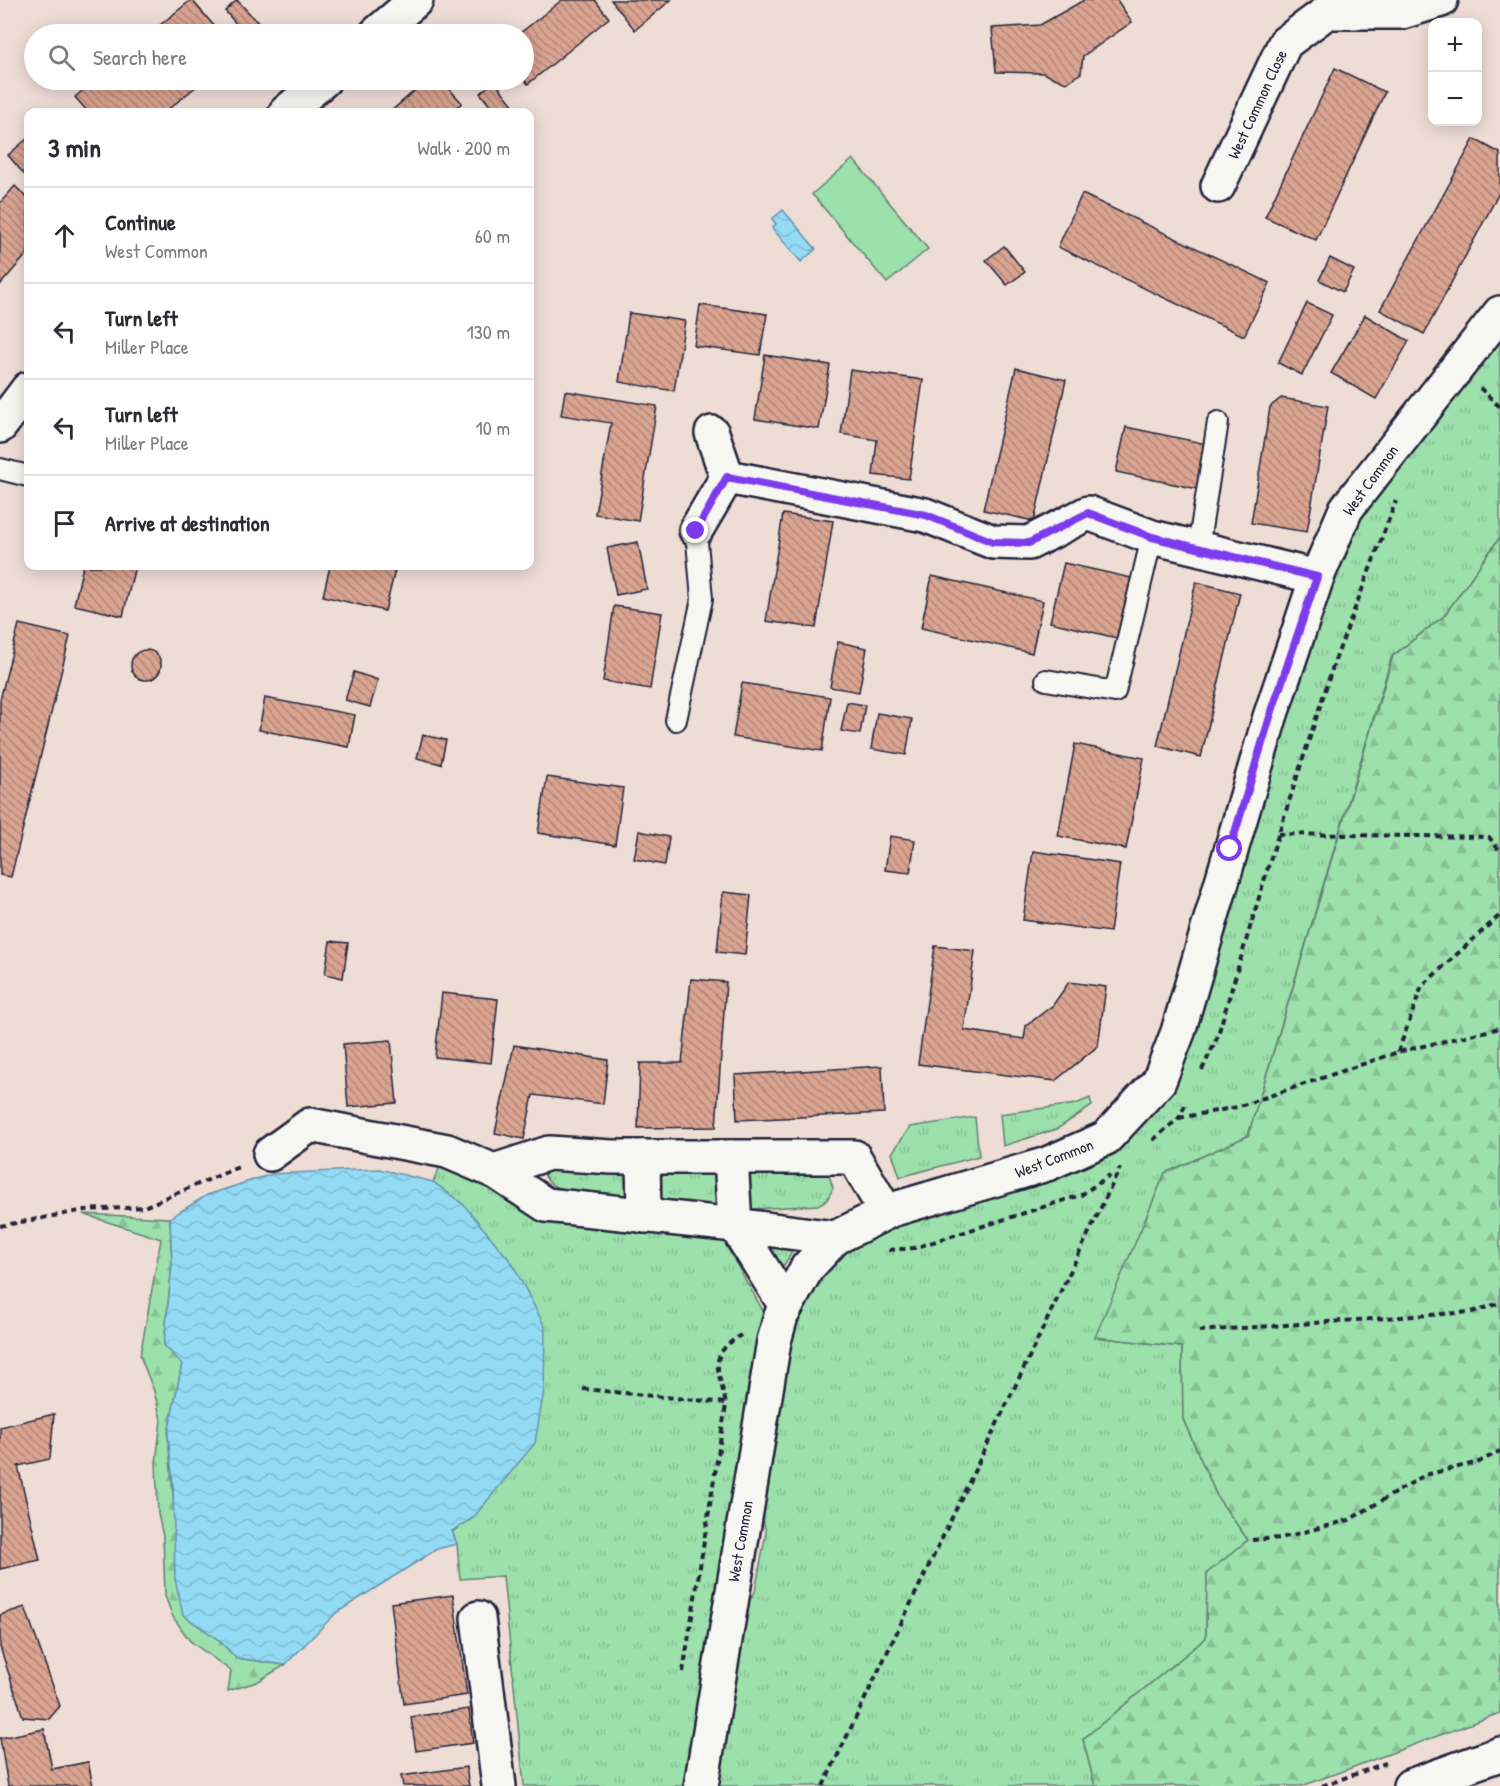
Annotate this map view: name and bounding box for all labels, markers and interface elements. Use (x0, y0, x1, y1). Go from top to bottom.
map controls (1428, 18, 1482, 126)
button: + (1428, 18, 1482, 72)
search box (24, 24, 534, 90)
icon: search (45, 41, 78, 74)
text: Search here (93, 42, 187, 72)
street label: West Common Close (1222, 45, 1292, 162)
button: − (1428, 72, 1482, 126)
text: 3 min (48, 130, 101, 165)
text: Walk · 200 m (418, 134, 510, 161)
text: Continue (105, 207, 176, 237)
icon: ahead (48, 219, 81, 252)
text: 60 m (475, 222, 510, 249)
text: West Common (105, 237, 208, 264)
text: Turn left (105, 303, 178, 333)
icon: left (48, 315, 81, 348)
text: 130 m (467, 318, 510, 345)
text: Miller Place (105, 333, 189, 360)
text: Turn left (105, 399, 178, 429)
icon: left (48, 411, 81, 444)
text: 10 m (476, 414, 510, 441)
text: Miller Place (105, 429, 189, 456)
street label: West Common (1337, 440, 1403, 520)
icon: arrive (48, 507, 81, 540)
text: Arrive at destination (105, 508, 270, 538)
route end (682, 517, 708, 543)
route start (1216, 835, 1242, 861)
street label: West Common (1012, 1133, 1096, 1183)
street label: West Common (722, 1499, 758, 1583)

